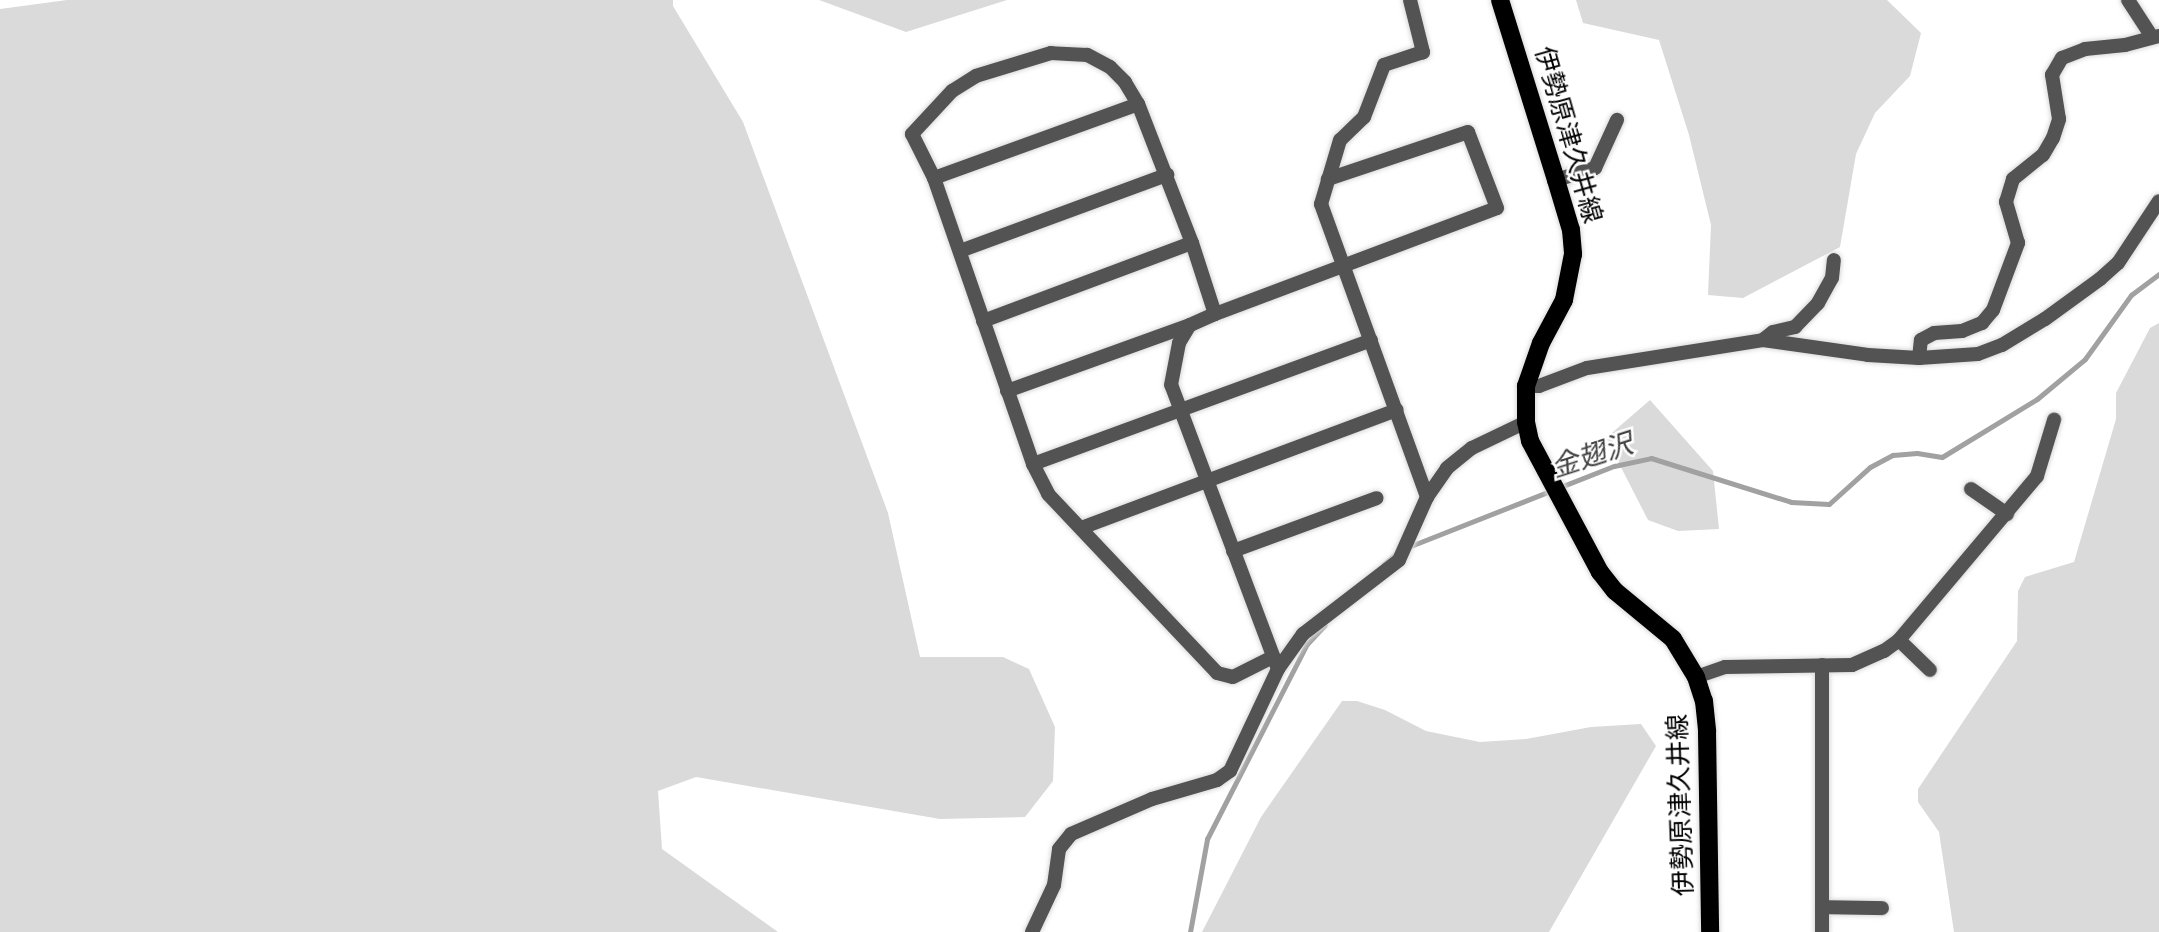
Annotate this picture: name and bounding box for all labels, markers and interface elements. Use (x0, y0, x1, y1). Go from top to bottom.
street label: 伊勢原津久井線 (1528, 43, 1608, 227)
water label: 金翅沢 (1547, 427, 1637, 485)
street label: 伊勢原津久井線 (1662, 714, 1700, 896)

